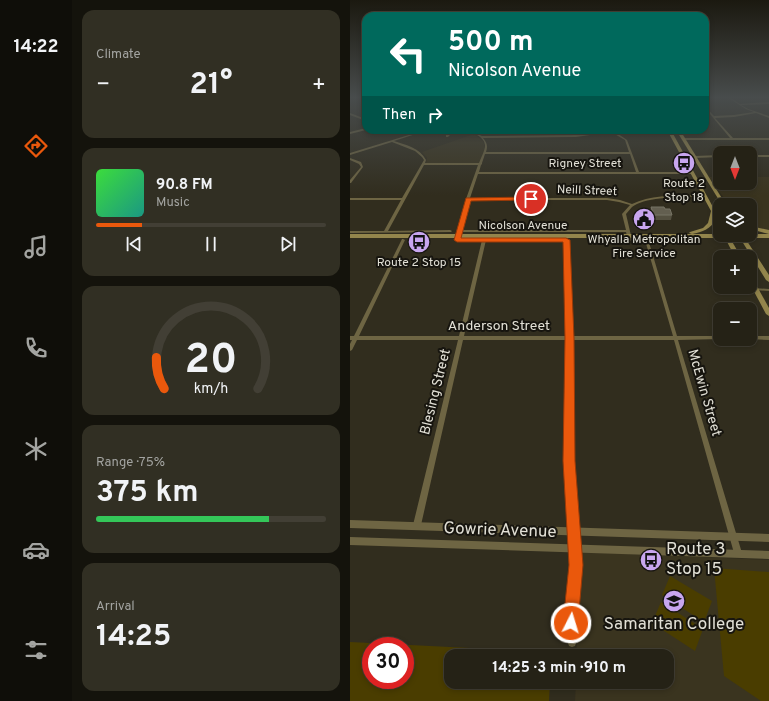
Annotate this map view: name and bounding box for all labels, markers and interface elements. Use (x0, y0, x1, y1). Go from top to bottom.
text: 500 m (448, 25, 534, 61)
icon: left (382, 28, 434, 80)
text: 14:22 (13, 36, 59, 59)
text: Climate (96, 47, 141, 63)
text: Nicolson Avenue (448, 60, 581, 83)
text: 21° (190, 67, 232, 104)
text: − (96, 72, 110, 99)
text: + (312, 72, 326, 99)
icon: right (424, 104, 446, 126)
text: Then (382, 106, 416, 125)
icon: directions (22, 132, 50, 160)
north arrow (713, 146, 757, 190)
map controls (713, 146, 757, 346)
bus stop icon: Route 2 Stop 18 (671, 150, 697, 176)
street label: Rigney Street (548, 156, 622, 172)
text: 90.8 FM (156, 176, 213, 195)
place label: Route 2 Stop 18 (663, 176, 705, 206)
pin (514, 182, 548, 216)
street label: Neill Street (557, 182, 617, 200)
icon: arrive (520, 188, 542, 210)
text: Music (156, 195, 190, 211)
button: layers (713, 198, 757, 242)
public building icon: Whyalla Metropolitan Fire Service (631, 206, 657, 232)
street label: Nicolson Avenue (479, 218, 567, 234)
bus stop icon: Route 2 Stop 15 (406, 229, 432, 255)
place label: Whyalla Metropolitan Fire Service (587, 232, 701, 262)
icon: music (22, 233, 50, 261)
icon: previous (123, 233, 145, 255)
icon: pause (200, 233, 222, 255)
icon: next (277, 233, 299, 255)
button: + (713, 250, 757, 294)
place label: Route 2 Stop 15 (377, 255, 461, 271)
button: − (713, 302, 757, 346)
street label: Anderson Street (448, 318, 550, 335)
icon: phone (22, 334, 50, 362)
text: 20 (185, 334, 237, 387)
street label: Blesing Street (417, 347, 455, 437)
street label: McEwin Street (683, 347, 725, 439)
text: km/h (194, 379, 228, 397)
icon: climate (22, 435, 50, 463)
text: Range · 75% (96, 455, 165, 471)
text: 375 km (96, 475, 199, 512)
street label: Gowrie Avenue (443, 518, 557, 544)
icon: car (22, 536, 50, 564)
place label: Route 3 Stop 15 (666, 539, 726, 581)
bus stop icon: Route 3 Stop 15 (638, 547, 664, 573)
school or university icon: Samaritan College (661, 588, 687, 614)
text: Arrival (96, 599, 135, 615)
position arrow (550, 602, 592, 644)
place label: Samaritan College (604, 614, 744, 636)
text: 14:25 (96, 619, 171, 656)
icon: filters (22, 636, 50, 664)
speed limit sign: 30 (362, 637, 414, 689)
text: 14:25 · 3 min · 910 m (492, 659, 626, 678)

